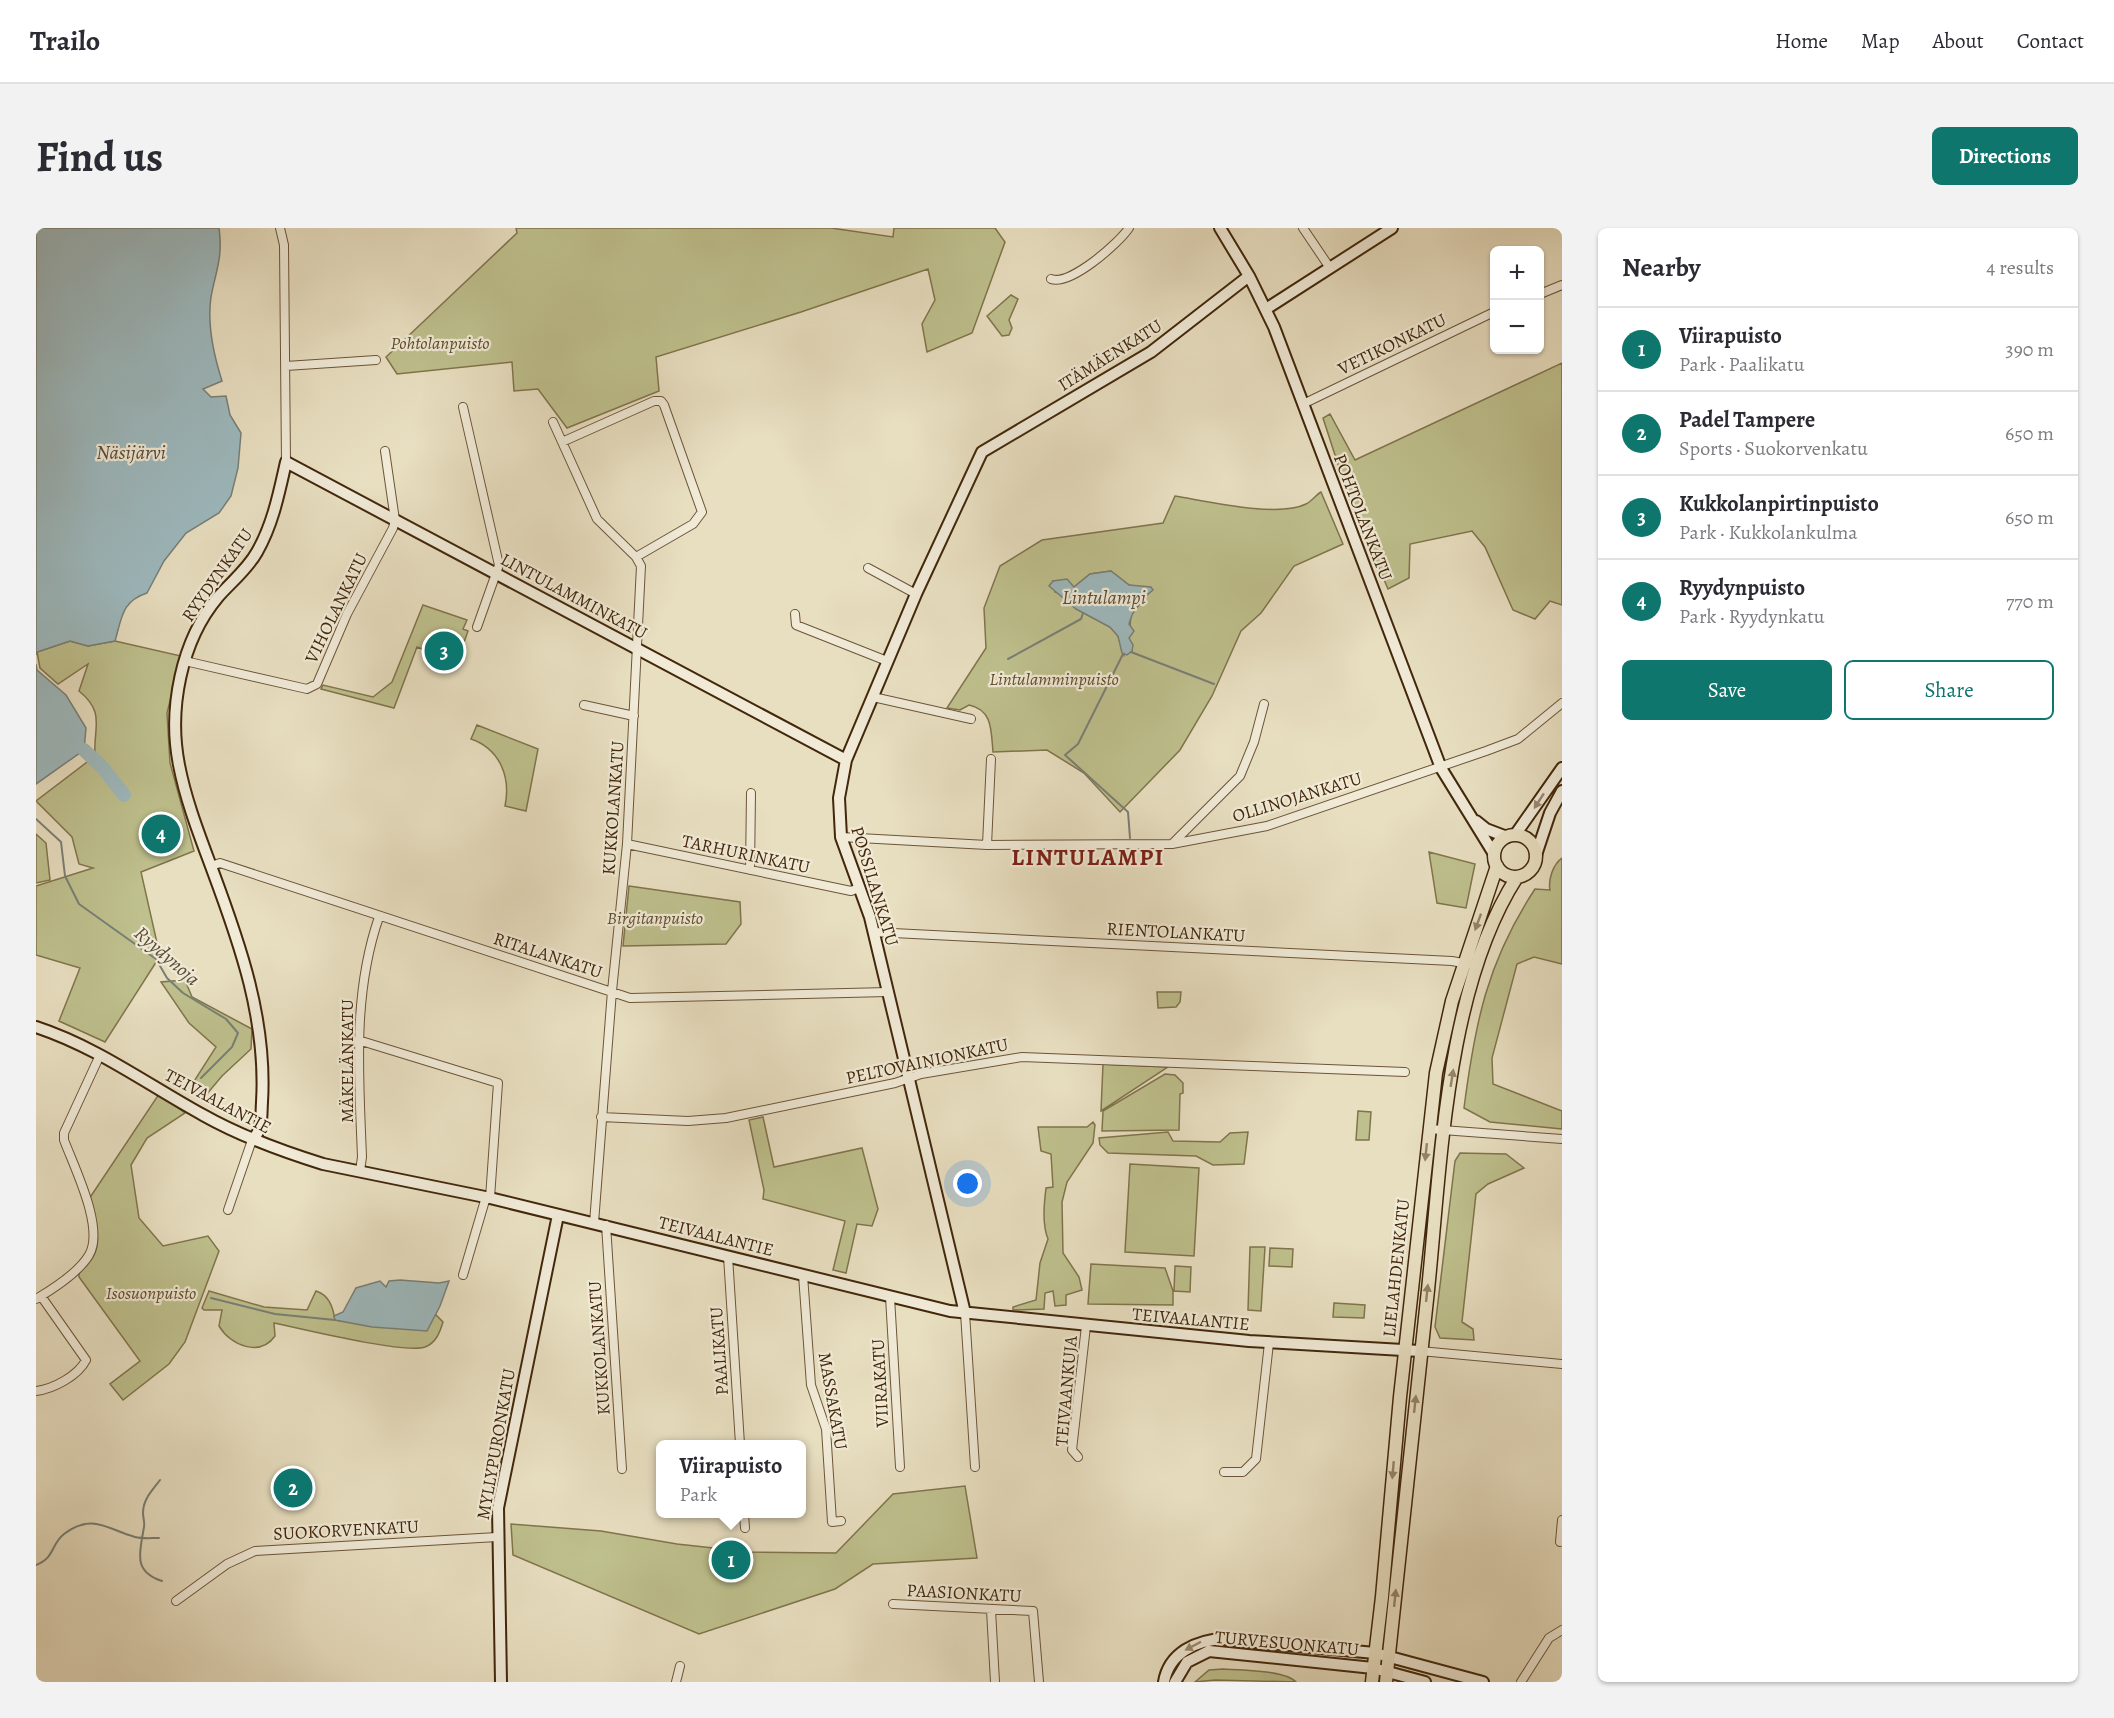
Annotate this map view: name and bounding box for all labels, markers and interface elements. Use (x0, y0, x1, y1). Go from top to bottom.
text: Trailo (30, 22, 100, 60)
text: Home (1775, 27, 1828, 55)
text: Map (1861, 27, 1899, 55)
text: About (1932, 27, 1984, 55)
text: Contact (2017, 27, 2084, 55)
button: Directions (1932, 127, 2078, 185)
text: Find us (36, 128, 163, 185)
map controls (1490, 246, 1544, 354)
button: + (1490, 246, 1544, 300)
text: Nearby (1622, 250, 1701, 285)
text: 4 results (1986, 254, 2054, 281)
button: − (1490, 300, 1544, 354)
street label: VETIKONKATU (1333, 307, 1450, 381)
street label: ITÄMÄENKATU (1053, 313, 1167, 397)
text: Viirapuisto (1679, 321, 1782, 351)
park label: Pohtolanpuisto (390, 331, 490, 355)
text: 1 (1638, 336, 1645, 363)
text: 390 m (2005, 336, 2054, 363)
text: Park · Paalikatu (1679, 351, 1804, 378)
text: Padel Tampere (1679, 405, 1815, 435)
text: 2 (1637, 420, 1646, 447)
text: 650 m (2005, 420, 2054, 447)
text: Sports · Suokorvenkatu (1679, 435, 1868, 462)
water label: Näsijärvi (96, 439, 166, 466)
street label: POHTOLANKATU (1328, 450, 1398, 584)
text: Kukkolanpirtinpuisto (1679, 489, 1879, 519)
text: 3 (1637, 504, 1646, 531)
text: 650 m (2005, 504, 2054, 531)
text: Park · Kukkolankulma (1679, 519, 1858, 546)
street label: RYYDYNKATU (176, 523, 258, 627)
street label: LINTULAMMINKATU (496, 547, 652, 645)
street label: VIHOLANKATU (299, 549, 373, 668)
text: Ryydynpuisto (1679, 573, 1805, 603)
water label: Lintulampi (1062, 584, 1146, 611)
text: 4 (1637, 588, 1646, 615)
text: 770 m (2006, 588, 2054, 615)
text: Park · Ryydynkatu (1679, 603, 1825, 630)
pin: 3 (424, 628, 464, 674)
button: Save (1622, 660, 1832, 720)
button: Share (1844, 660, 2054, 720)
park label: Lintulamminpuisto (989, 667, 1119, 691)
street label: KUKKOLANKATU (596, 740, 630, 876)
street label: OLLINOJANKATU (1229, 766, 1365, 828)
one-way arrow (1533, 793, 1544, 810)
pin: 4 (142, 812, 180, 856)
street label: POSSILANKATU (845, 823, 905, 949)
street label: TARHURINKATU (680, 829, 812, 879)
district label: LINTULAMPI (1011, 841, 1165, 873)
park label: Birgitanpuisto (607, 906, 703, 930)
one-way arrow (1473, 913, 1483, 931)
street label: RIENTOLANKATU (1106, 916, 1246, 948)
water label: Ryydynoja (128, 920, 206, 992)
street label: RITALANKATU (490, 926, 606, 984)
street label: MÄKELÄNKATU (335, 999, 359, 1123)
street label: PELTOVAINIONKATU (843, 1032, 1011, 1090)
street label: TEIVAALANTIE (160, 1063, 276, 1139)
one-way arrow (1448, 1069, 1457, 1088)
one-way arrow (1422, 1143, 1431, 1162)
your location (953, 1169, 982, 1198)
street label: LIELAHDENKATU (1377, 1198, 1415, 1338)
street label: TEIVAALANTIE (656, 1210, 776, 1262)
street label: KUKKOLANKATU (582, 1280, 616, 1416)
park label: Isosuonpuisto (106, 1281, 196, 1305)
one-way arrow (1423, 1283, 1432, 1302)
street label: TEIVAALANTIE (1131, 1302, 1251, 1336)
street label: PAALIKATU (704, 1306, 734, 1396)
street label: TEIVAANKUJA (1049, 1334, 1083, 1447)
street label: VIIRAKATU (866, 1338, 894, 1429)
street label: MASSAKATU (813, 1350, 853, 1452)
street label: MYLLYPURONKATU (471, 1366, 521, 1522)
one-way arrow (1410, 1394, 1420, 1413)
popup (656, 1440, 806, 1518)
text: Viirapuisto (680, 1451, 782, 1481)
one-way arrow (1388, 1461, 1398, 1480)
pin: 2 (274, 1466, 312, 1510)
text: Park (680, 1481, 717, 1508)
street label: SUOKORVENKATU (273, 1514, 419, 1546)
pin: 1 (712, 1538, 750, 1582)
street label: PAASIONKATU (906, 1578, 1022, 1608)
one-way arrow (1390, 1588, 1400, 1607)
street label: TURVESUONKATU (1214, 1625, 1360, 1661)
one-way arrow (1184, 1641, 1201, 1651)

